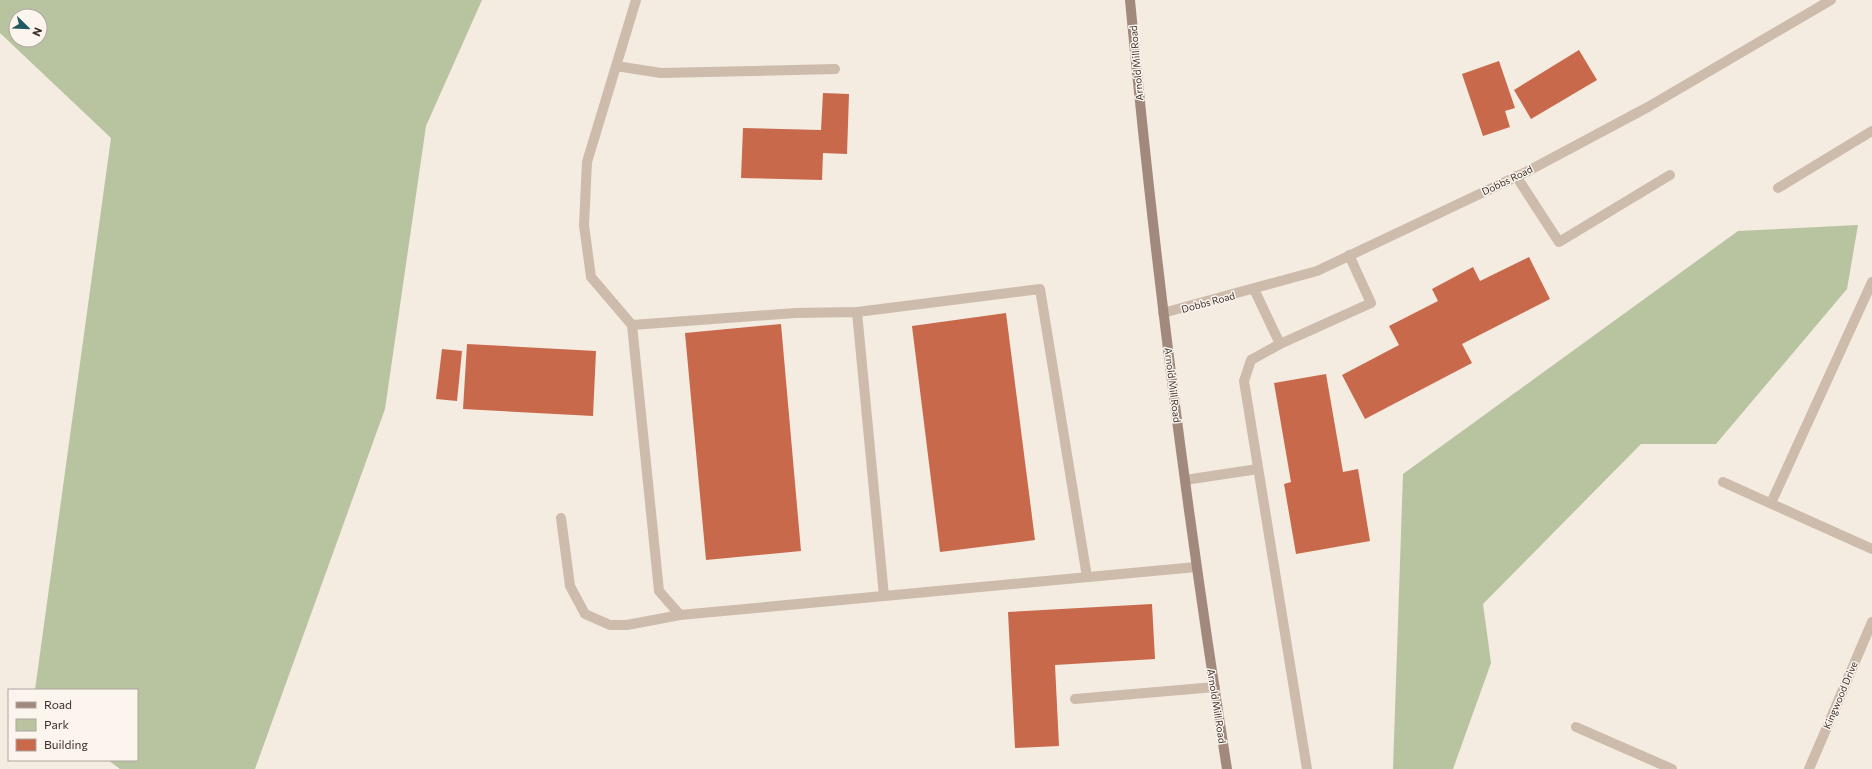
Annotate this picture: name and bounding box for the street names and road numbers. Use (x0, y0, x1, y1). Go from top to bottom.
street label: Arnold Mill Road (1127, 25, 1145, 101)
street label: Dobbs Road (1480, 162, 1534, 197)
street label: Dobbs Road (1180, 289, 1236, 315)
street label: Arnold Mill Road (1162, 347, 1184, 423)
street label: Kingwood Drive (1820, 659, 1860, 731)
street label: Arnold Mill Road (1205, 668, 1229, 744)

